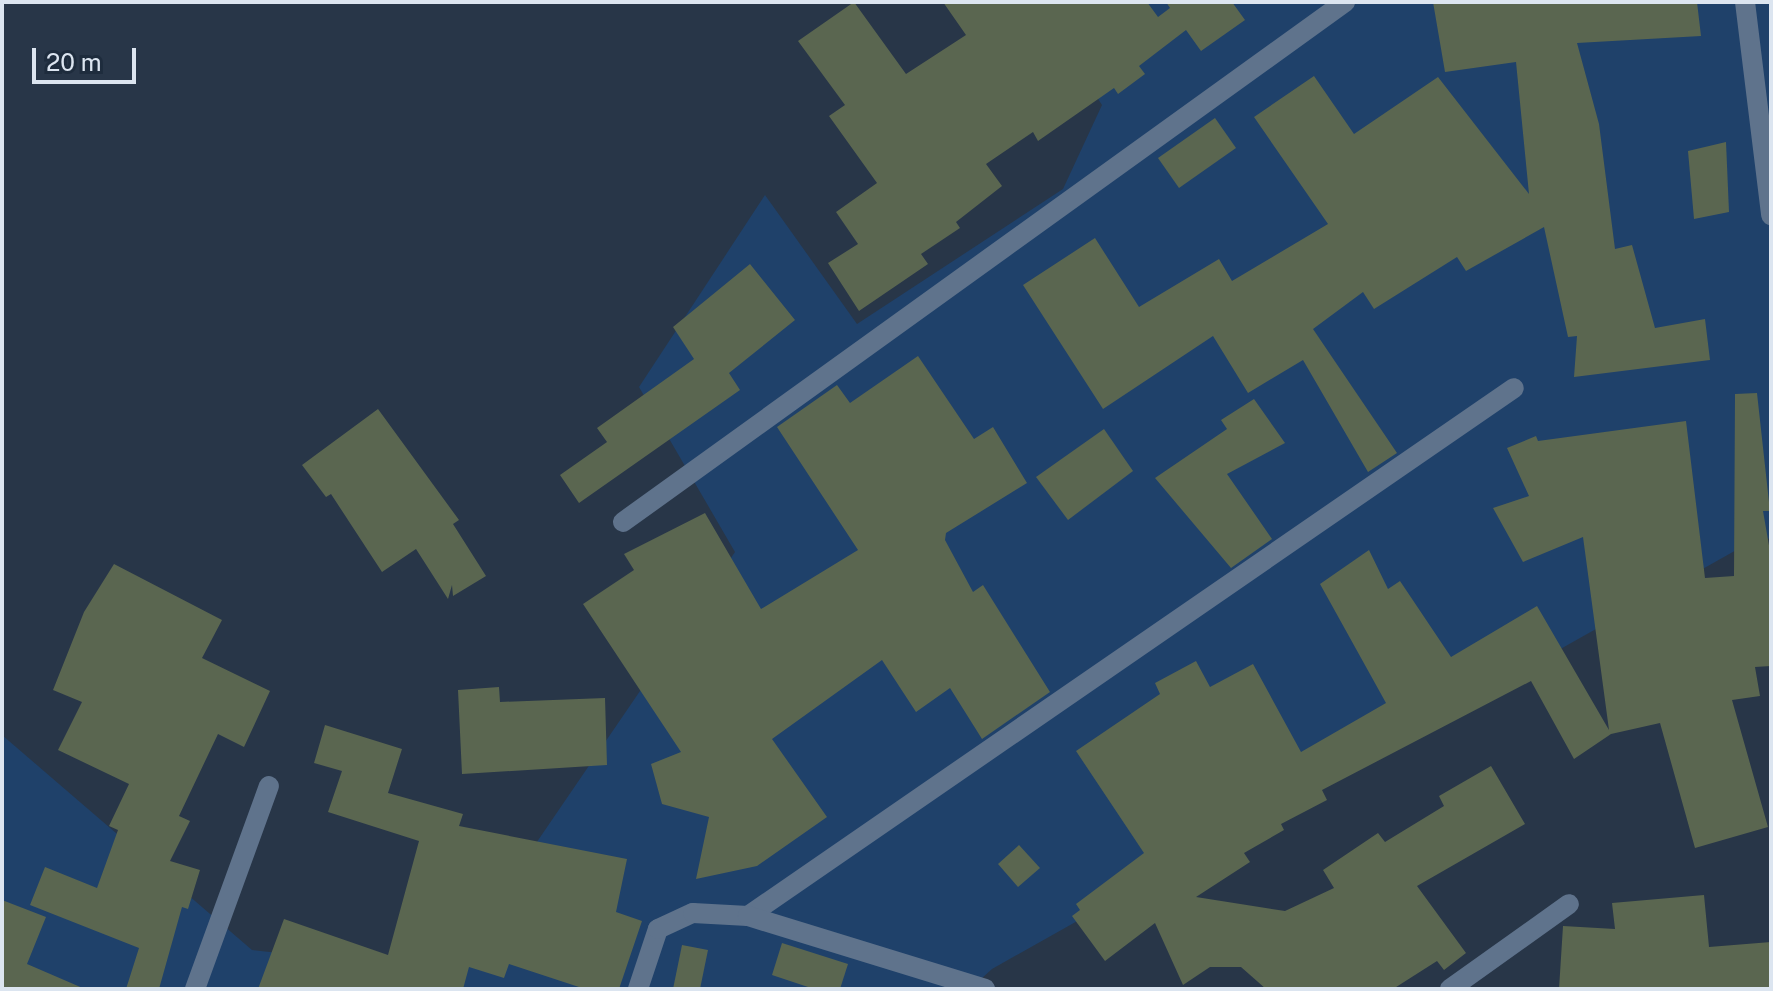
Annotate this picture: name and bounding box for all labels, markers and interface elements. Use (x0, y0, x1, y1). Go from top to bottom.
scale bar (36, 32, 140, 82)
text: 20 m (46, 48, 102, 76)

